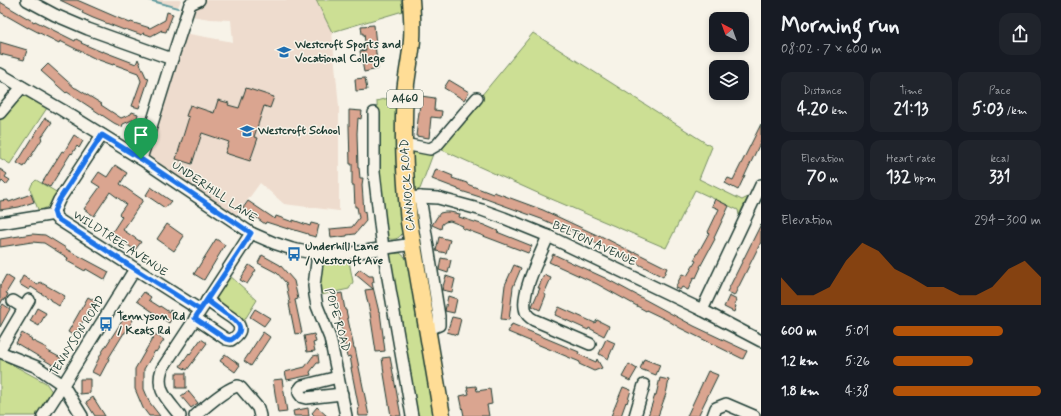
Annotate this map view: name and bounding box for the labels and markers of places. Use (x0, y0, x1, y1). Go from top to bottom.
place label: Westcroft Sports and Vocational College (294, 37, 401, 68)
school or university icon: Westcroft Sports and Vocational College (276, 44, 292, 60)
pin (124, 118, 158, 159)
school or university icon: Westcroft School (239, 123, 255, 139)
place label: Westcroft School (257, 123, 341, 139)
place label: Underhill Lane / Westcroft Ave (305, 239, 384, 269)
bus stop icon: Underhill Lane / Westcroft Ave (286, 246, 302, 262)
place label: Tennyson Rd / Keats Rd (117, 309, 185, 339)
bus stop icon: Tennyson Rd / Keats Rd (98, 316, 114, 332)

